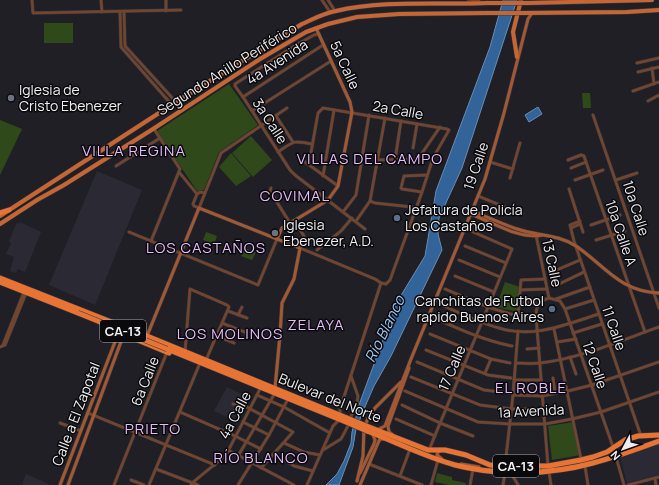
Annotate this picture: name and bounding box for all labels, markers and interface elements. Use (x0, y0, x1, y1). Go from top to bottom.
street label: Segundo Anillo Periférico (153, 18, 300, 119)
street label: 4a Avenida (242, 35, 311, 89)
street label: 5a Calle (326, 38, 365, 92)
place label: Iglesia de Cristo Ebenezer (19, 80, 122, 115)
marker: Iglesia de Cristo Ebenezer (6, 93, 16, 103)
street label: 3a Calle (249, 94, 292, 147)
street label: 2a Calle (371, 96, 425, 123)
street label: 19 Calle (458, 139, 493, 192)
district label: VILLA REGINA (82, 140, 186, 161)
district label: VILLAS DEL CAMPO (297, 148, 443, 169)
street label: 10a Calle (619, 178, 654, 238)
district label: COVIMAL (260, 185, 330, 206)
street label: 10a Calle A (601, 197, 642, 269)
place label: Jefatura de Policía Los Castaños (405, 200, 523, 235)
marker: Jefatura de Policía Los Castaños (392, 213, 402, 223)
place label: Iglesia Ebenezer, A.D. (283, 215, 374, 250)
marker: Iglesia Ebenezer, A.D. (270, 228, 280, 238)
district label: LOS CASTAÑOS (146, 237, 266, 258)
street label: 13 Calle (538, 237, 567, 289)
water label: Río Blanco (359, 291, 410, 366)
place label: Canchitas de Futbol rapido Buenos Aires (415, 291, 544, 326)
street label: 11 Calle (598, 303, 631, 353)
marker: Canchitas de Futbol rapido Buenos Aires (547, 304, 557, 314)
district label: ZELAYA (288, 314, 344, 335)
road number: CA-13 (100, 320, 146, 342)
district label: LOS MOLINOS (177, 323, 283, 344)
street label: 12 Calle (579, 339, 612, 391)
street label: 17 Calle (433, 342, 470, 394)
street label: 6a Calle (126, 353, 163, 408)
street label: Calle a El Zapotal (47, 359, 104, 468)
street label: Bulevar del Norte (276, 368, 384, 427)
district label: EL ROBLE (495, 377, 567, 398)
street label: 4a Calle (214, 388, 255, 442)
street label: 1a Avenida (497, 399, 565, 422)
district label: PRIETO (125, 418, 181, 439)
north arrow (603, 429, 643, 469)
district label: RÍO BLANCO (213, 447, 309, 468)
text: N (607, 448, 623, 464)
road number: CA-13 (493, 455, 539, 477)

